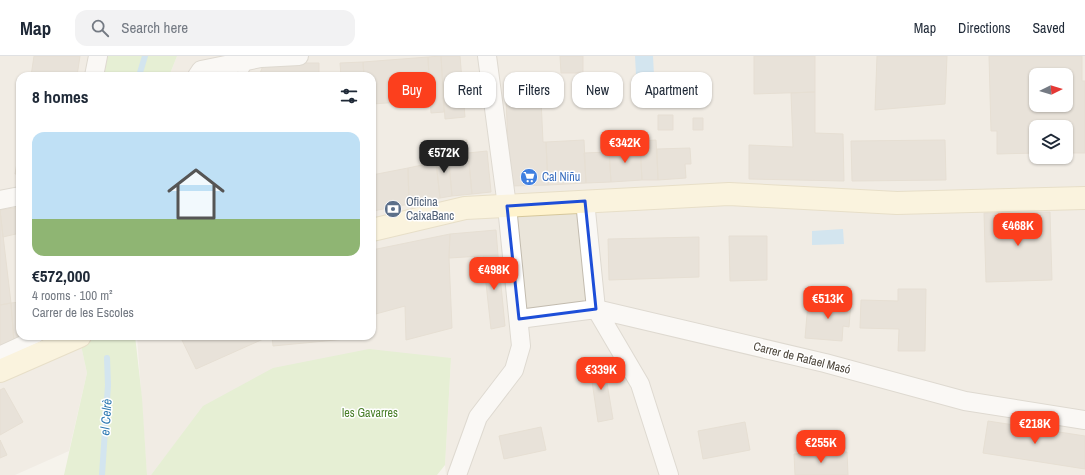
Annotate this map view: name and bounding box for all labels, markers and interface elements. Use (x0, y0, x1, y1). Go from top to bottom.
search box (75, 10, 355, 46)
text: Map (20, 15, 51, 41)
icon: search (89, 17, 111, 39)
text: Search here (121, 17, 188, 38)
text: Map (914, 19, 936, 37)
text: Directions (958, 19, 1010, 37)
text: Saved (1032, 19, 1065, 37)
north arrow (1029, 68, 1073, 112)
map controls (1029, 68, 1073, 164)
chip: Buy (388, 72, 436, 108)
chip: Rent (444, 72, 496, 108)
chip: Filters (504, 72, 564, 108)
chip: New (572, 72, 623, 108)
chip: Apartment (631, 72, 712, 108)
text: 8 homes (32, 85, 89, 108)
icon: filters (338, 85, 360, 107)
button: layers (1029, 120, 1073, 164)
pin: €342K (597, 130, 653, 164)
text: €342K (609, 134, 641, 151)
pin: €572K (416, 140, 472, 174)
text: €572K (428, 144, 460, 161)
icon: home (160, 158, 232, 230)
supermarket icon: Cal Niñu (519, 167, 539, 187)
place label: Cal Niñu (542, 169, 580, 185)
place label: Oficina CaixaBanc (406, 194, 454, 224)
bank icon: Oficina CaixaBanc (383, 199, 403, 219)
pin: €468K (990, 213, 1046, 247)
text: €468K (1002, 217, 1034, 234)
pin: €498K (466, 257, 522, 291)
text: €498K (478, 261, 510, 278)
text: €572,000 (32, 264, 90, 287)
pin: €513K (800, 286, 856, 320)
text: 4 rooms · 100 m² (32, 287, 113, 304)
text: €513K (812, 290, 844, 307)
text: Carrer de les Escoles (32, 304, 134, 321)
street label: Carrer de Rafael Masó (752, 338, 852, 378)
pin: €339K (573, 357, 629, 391)
text: €339K (585, 361, 617, 378)
water label: el Celrè (96, 398, 116, 436)
park label: les Gavarres (342, 405, 398, 421)
pin: €218K (1007, 411, 1063, 445)
text: €218K (1019, 415, 1051, 432)
pin: €255K (793, 430, 849, 464)
text: €255K (805, 434, 837, 451)

